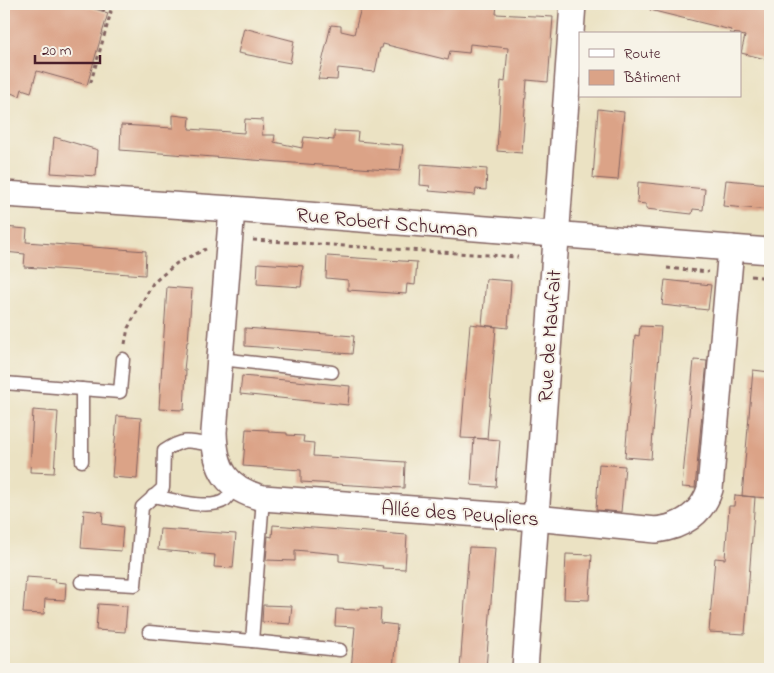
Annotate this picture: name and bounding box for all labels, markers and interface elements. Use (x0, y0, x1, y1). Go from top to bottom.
scale bar (35, 32, 100, 64)
legend (579, 32, 742, 98)
text: 20 m (42, 40, 72, 62)
text: Route (624, 43, 661, 65)
text: Bâtiment (623, 67, 681, 89)
street label: Rue Robert Schuman (295, 201, 479, 247)
street label: Rue de Maufait (531, 269, 571, 403)
street label: Allée des Peupliers (380, 495, 540, 535)

